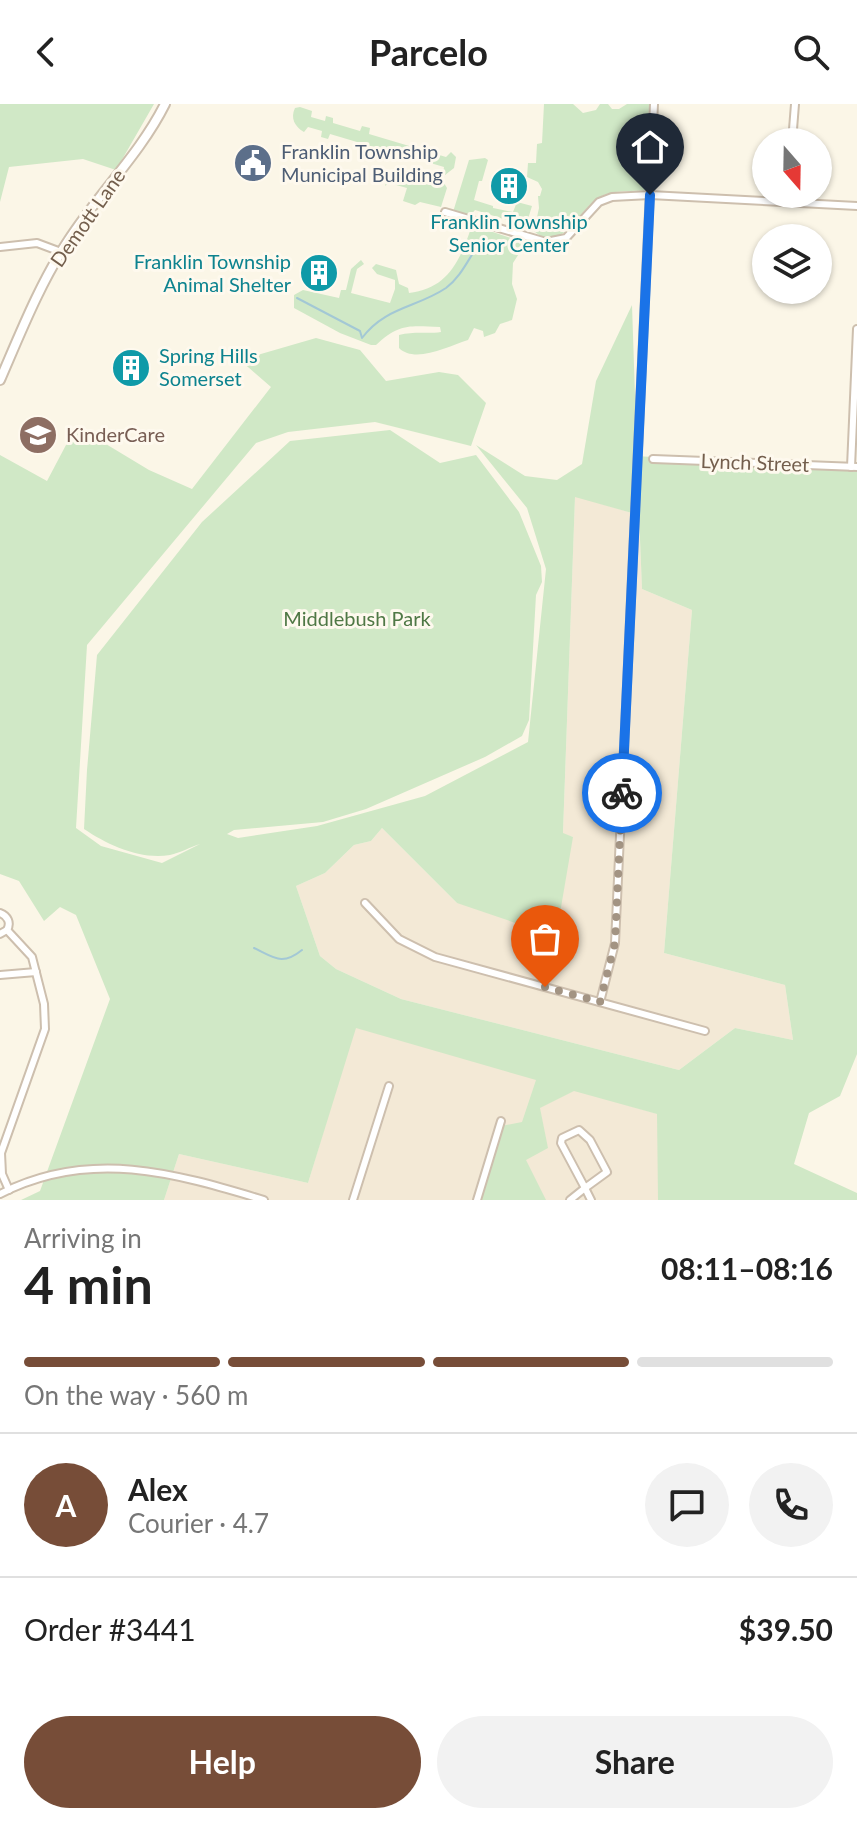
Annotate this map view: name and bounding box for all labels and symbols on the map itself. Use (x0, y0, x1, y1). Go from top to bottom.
pin (616, 113, 684, 195)
north arrow (752, 128, 832, 208)
place label: Franklin Township Municipal Building (281, 139, 443, 186)
public building icon: Franklin Township Municipal Building (232, 142, 274, 184)
street label: Demott Lane (45, 164, 130, 271)
building icon: Franklin Township Senior Center (488, 165, 530, 207)
place label: Franklin Township Senior Center (430, 209, 588, 256)
place label: Franklin Township Animal Shelter (134, 249, 292, 296)
building icon: Franklin Township Animal Shelter (298, 252, 340, 294)
place label: Spring Hills Somerset (159, 343, 258, 390)
building icon: Spring Hills Somerset (110, 347, 152, 389)
school or university icon: KinderCare (17, 414, 59, 456)
place label: KinderCare (66, 422, 165, 446)
street label: Lynch Street (700, 448, 810, 476)
park label: Middlebush Park (283, 606, 431, 630)
courier (582, 753, 662, 833)
pin (511, 905, 579, 987)

